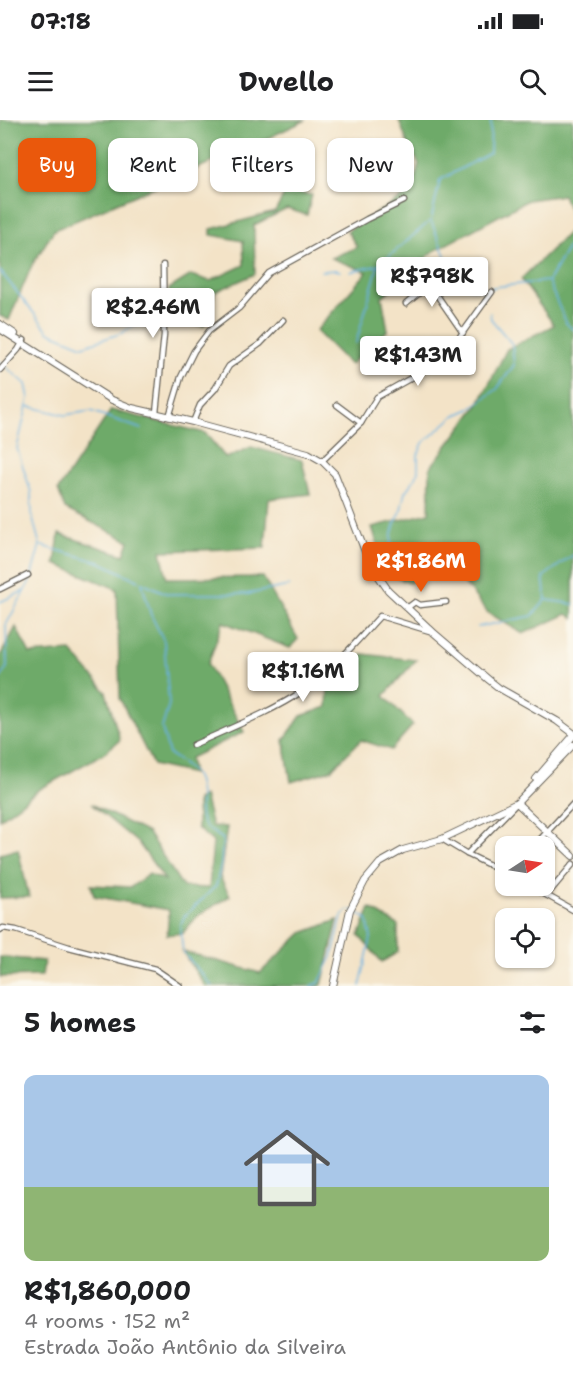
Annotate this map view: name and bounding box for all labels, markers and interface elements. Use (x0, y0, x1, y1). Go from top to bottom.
text: 07:18 (30, 7, 91, 36)
text: Dwello (239, 63, 334, 100)
icon: menu (24, 65, 57, 98)
icon: search (516, 65, 549, 98)
chip: Buy (18, 138, 96, 192)
chip: Rent (108, 138, 198, 192)
chip: Filters (210, 138, 315, 192)
chip: New (327, 138, 414, 192)
pin: R$798K (383, 257, 481, 308)
text: R$798K (390, 263, 474, 289)
pin: R$2.46M (98, 288, 208, 339)
text: R$2.46M (106, 294, 200, 320)
pin: R$1.43M (363, 336, 473, 387)
text: R$1.43M (374, 342, 462, 368)
pin: R$1.86M (366, 542, 476, 593)
text: R$1.86M (376, 548, 466, 574)
pin: R$1.16M (248, 652, 358, 703)
text: R$1.16M (262, 658, 344, 684)
north arrow (495, 836, 555, 896)
map controls (495, 836, 555, 968)
button: locate (495, 908, 555, 968)
text: 5 homes (24, 1005, 136, 1040)
icon: filters (516, 1006, 549, 1039)
icon: home (233, 1114, 341, 1222)
text: R$1,860,000 (24, 1273, 191, 1308)
text: 4 rooms · 152 m² (24, 1308, 190, 1334)
text: Estrada João Antônio da Silveira (24, 1334, 346, 1360)

